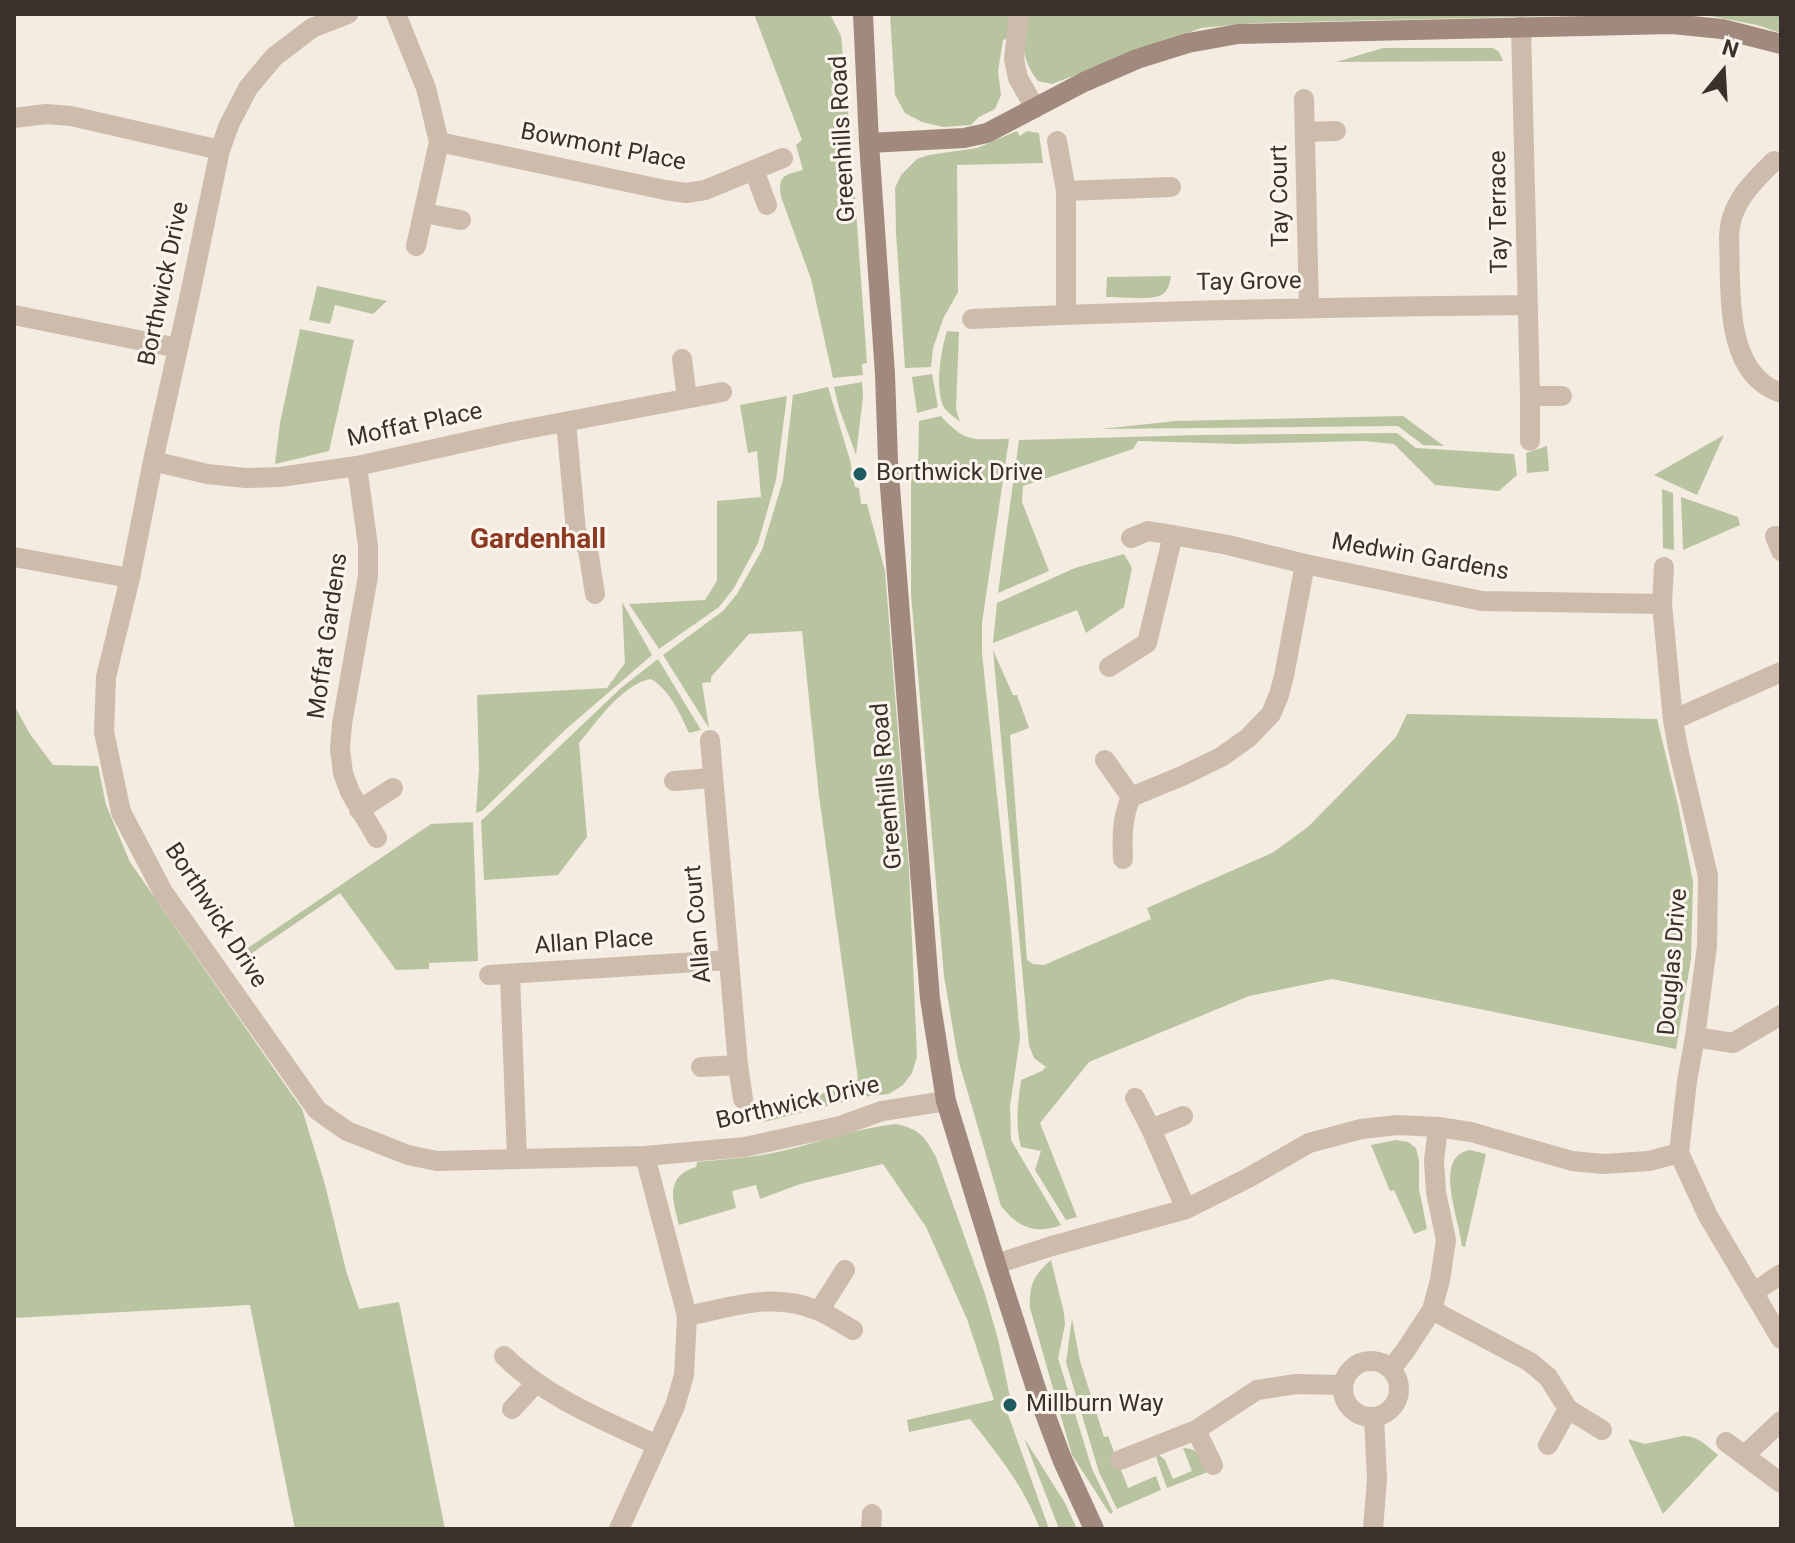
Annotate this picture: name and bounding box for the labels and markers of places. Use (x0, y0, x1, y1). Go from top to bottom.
place label: Borthwick Drive (876, 460, 1043, 488)
marker: Borthwick Drive (851, 465, 869, 483)
place label: Millburn Way (1026, 1391, 1164, 1419)
marker: Millburn Way (1001, 1396, 1019, 1414)

